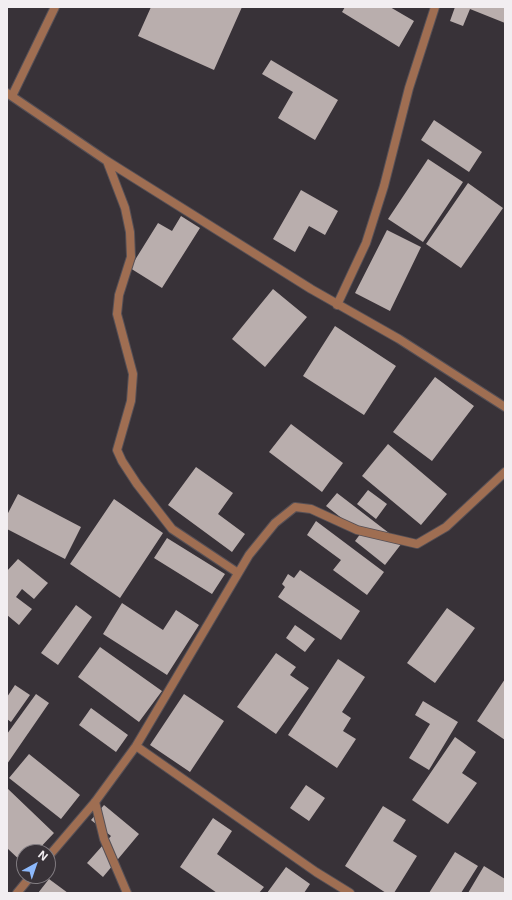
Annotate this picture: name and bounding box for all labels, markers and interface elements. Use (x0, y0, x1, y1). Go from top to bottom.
north arrow (16, 844, 56, 884)
text: N (35, 848, 51, 864)

